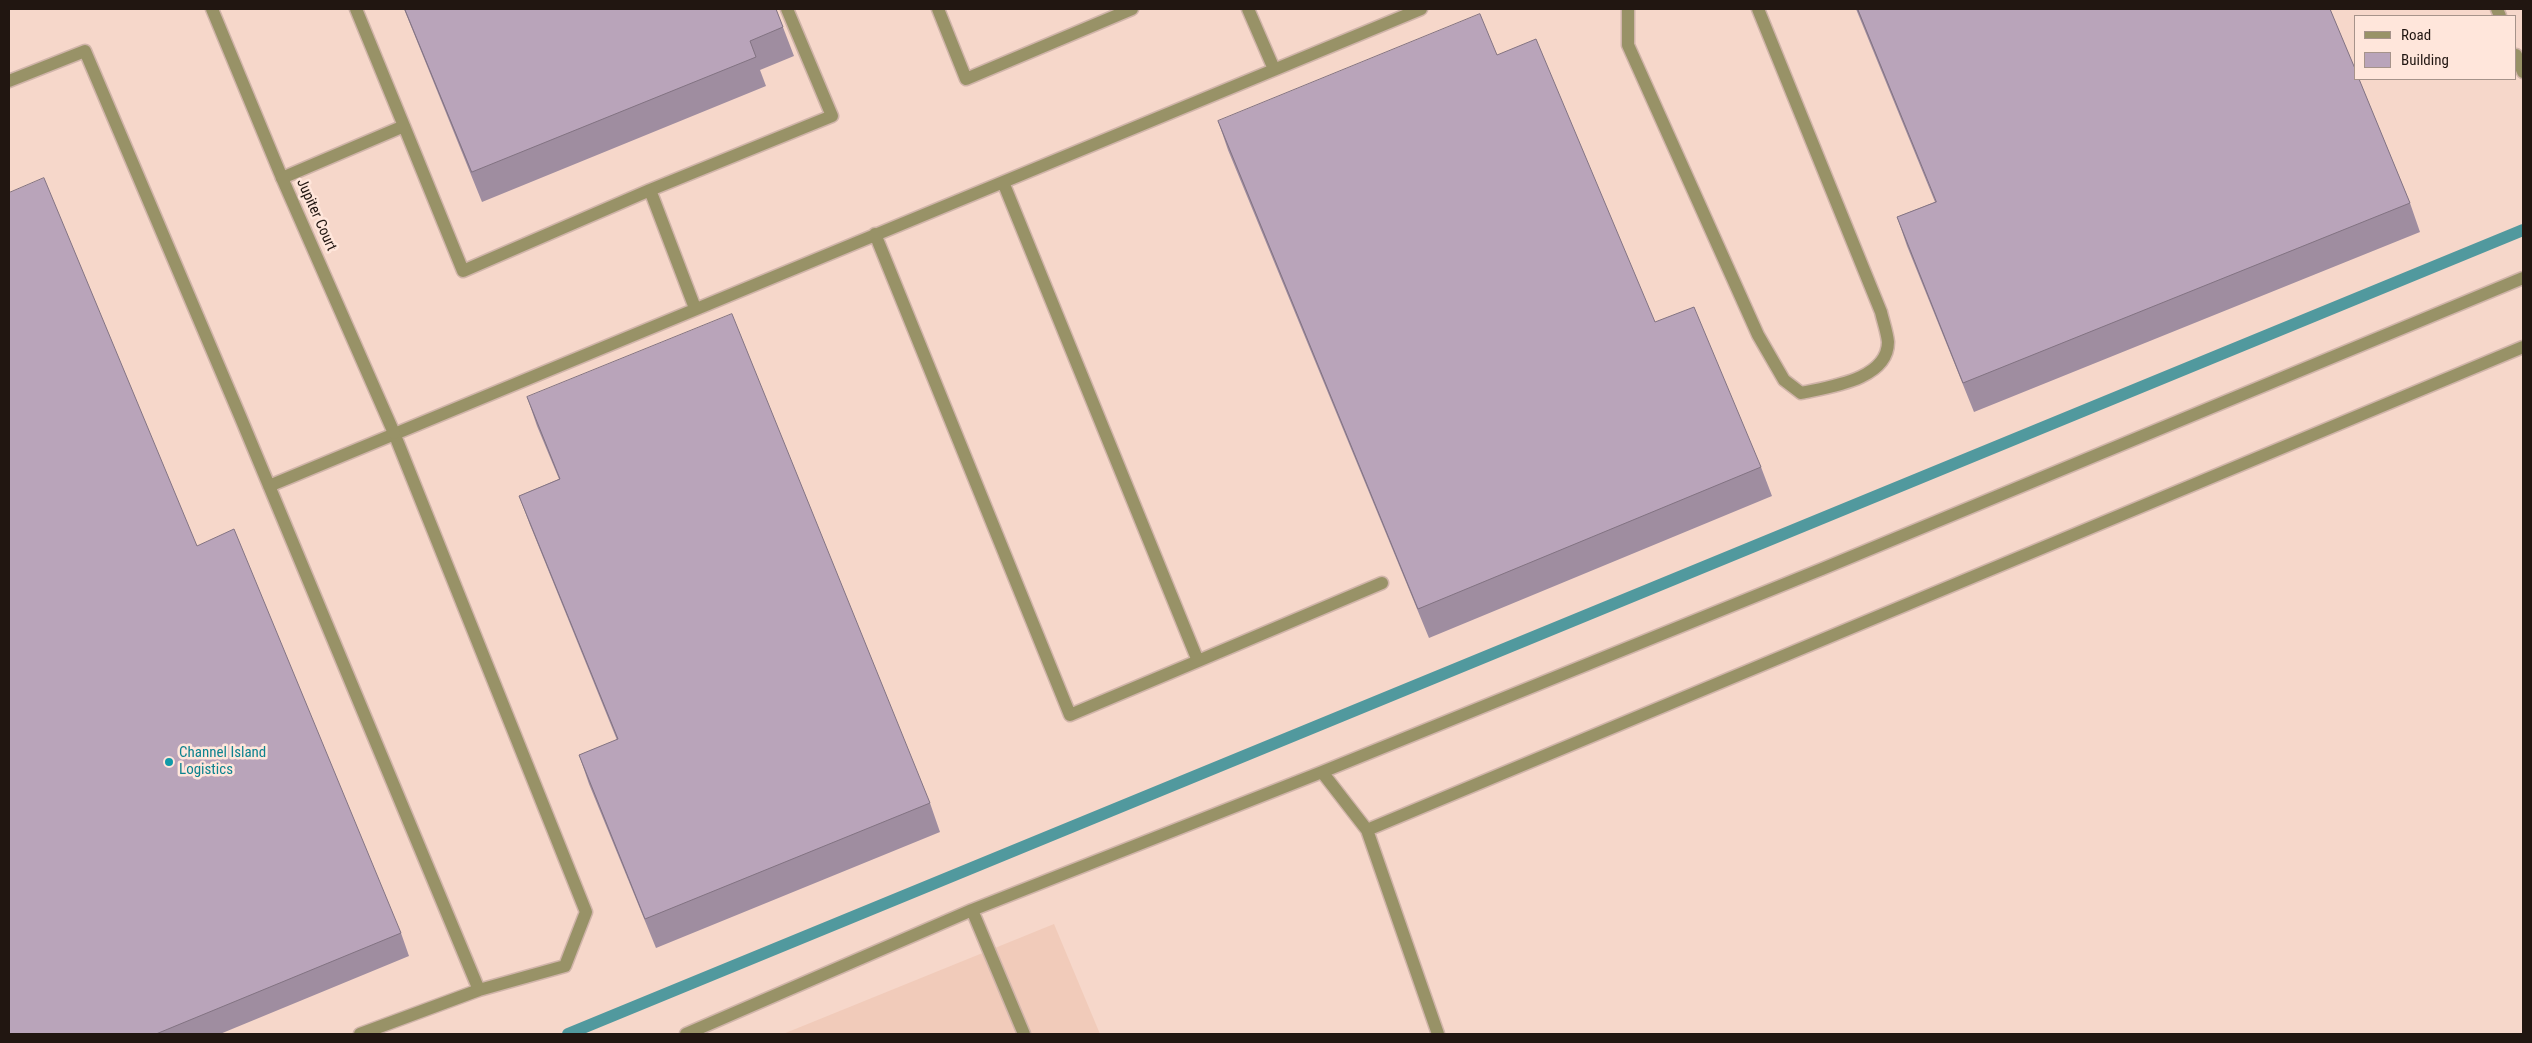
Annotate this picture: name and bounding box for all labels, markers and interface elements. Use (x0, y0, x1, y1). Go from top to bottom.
legend (2354, 15, 2517, 80)
text: Road (2401, 26, 2431, 44)
text: Building (2401, 51, 2449, 69)
street label: Jupiter Court (292, 176, 340, 254)
place label: Channel Island Logistics (179, 744, 266, 779)
marker: Channel Island Logistics (163, 756, 175, 768)

